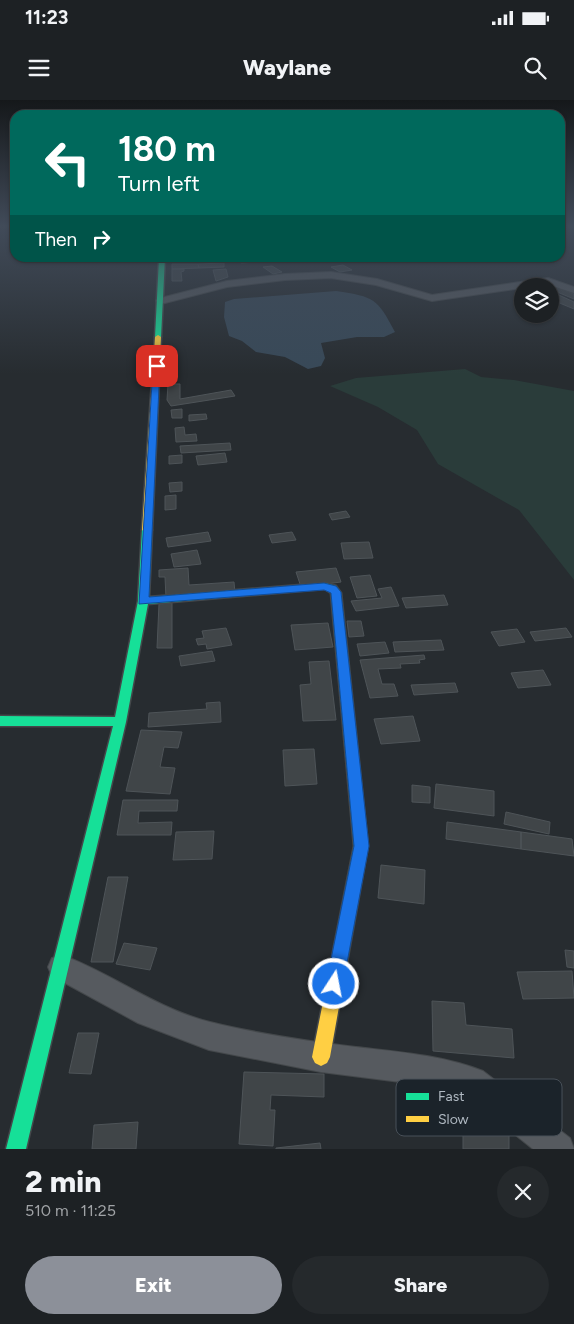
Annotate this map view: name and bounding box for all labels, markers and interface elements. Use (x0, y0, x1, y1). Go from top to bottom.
text: 11:23 (25, 6, 68, 29)
icon: menu (25, 54, 53, 82)
text: Waylane (243, 54, 331, 81)
icon: search (521, 54, 549, 82)
text: 180 m (118, 128, 216, 170)
icon: left (35, 130, 100, 195)
text: Turn left (118, 170, 200, 197)
icon: right (87, 225, 115, 253)
text: Then (35, 228, 77, 251)
map controls (514, 278, 559, 323)
button: layers (514, 278, 559, 323)
pin (136, 345, 178, 387)
icon: arrive (143, 352, 171, 380)
position arrow (307, 957, 359, 1009)
legend (396, 1079, 562, 1136)
text: Fast (438, 1088, 464, 1105)
text: Slow (438, 1111, 469, 1128)
text: 2 min (25, 1163, 102, 1200)
button: close (497, 1166, 549, 1218)
text: 510 m · 11:25 (25, 1201, 116, 1220)
button: Exit (25, 1256, 282, 1314)
button: Share (292, 1256, 549, 1314)

